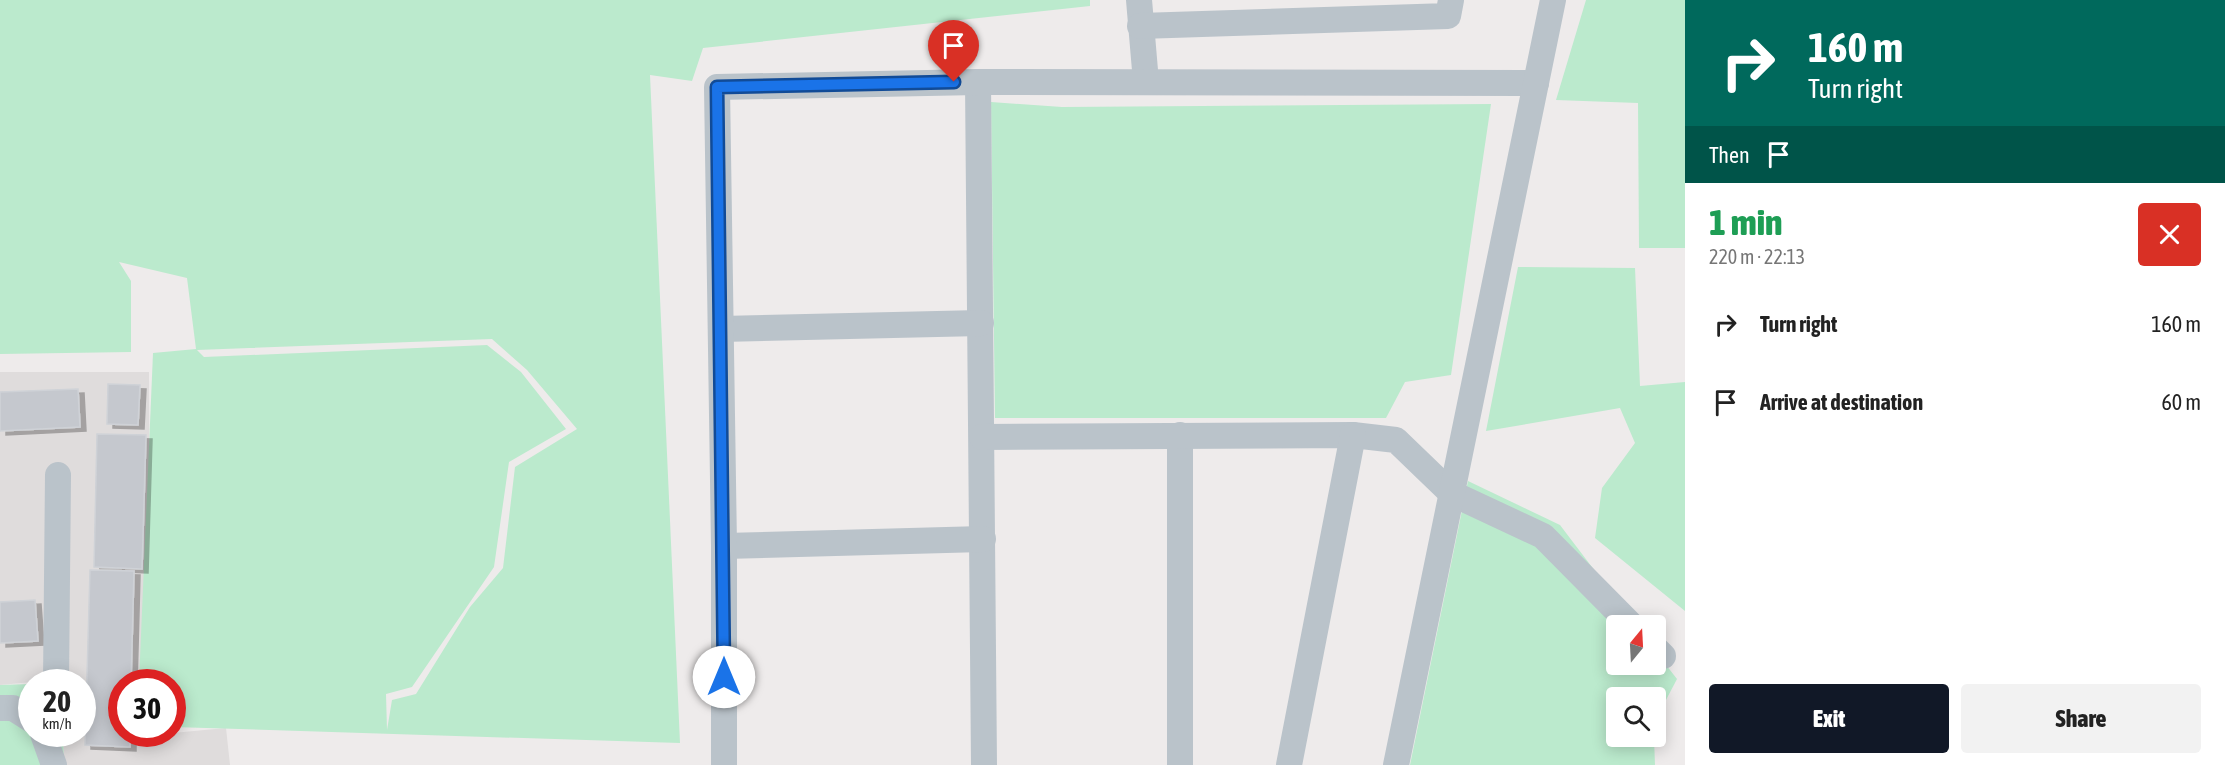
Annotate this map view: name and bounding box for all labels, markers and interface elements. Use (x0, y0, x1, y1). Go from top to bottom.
pin (928, 20, 979, 82)
text: 160 m (1808, 23, 1903, 71)
icon: right (1709, 24, 1787, 102)
icon: arrive (937, 29, 970, 62)
text: Turn right (1808, 73, 1903, 104)
icon: arrive (1762, 138, 1795, 171)
text: Then (1709, 142, 1750, 168)
text: 1 min (1709, 201, 1783, 243)
button: close (2138, 203, 2201, 266)
text: 220 m · 22:13 (1709, 245, 1805, 268)
icon: right (1709, 308, 1742, 341)
text: Turn right (1760, 311, 1837, 337)
text: 160 m (2151, 311, 2201, 337)
icon: arrive (1709, 386, 1742, 419)
text: Arrive at destination (1760, 389, 1923, 415)
text: 60 m (2161, 389, 2201, 415)
north arrow (1606, 615, 1666, 675)
map controls (1606, 615, 1666, 747)
position arrow (692, 645, 756, 709)
speed limit sign: 30 (108, 669, 186, 747)
text: 20 (43, 684, 71, 718)
button: Exit (1709, 684, 1949, 753)
button: Share (1961, 684, 2201, 753)
button: search (1606, 687, 1666, 747)
text: km/h (42, 715, 72, 732)

